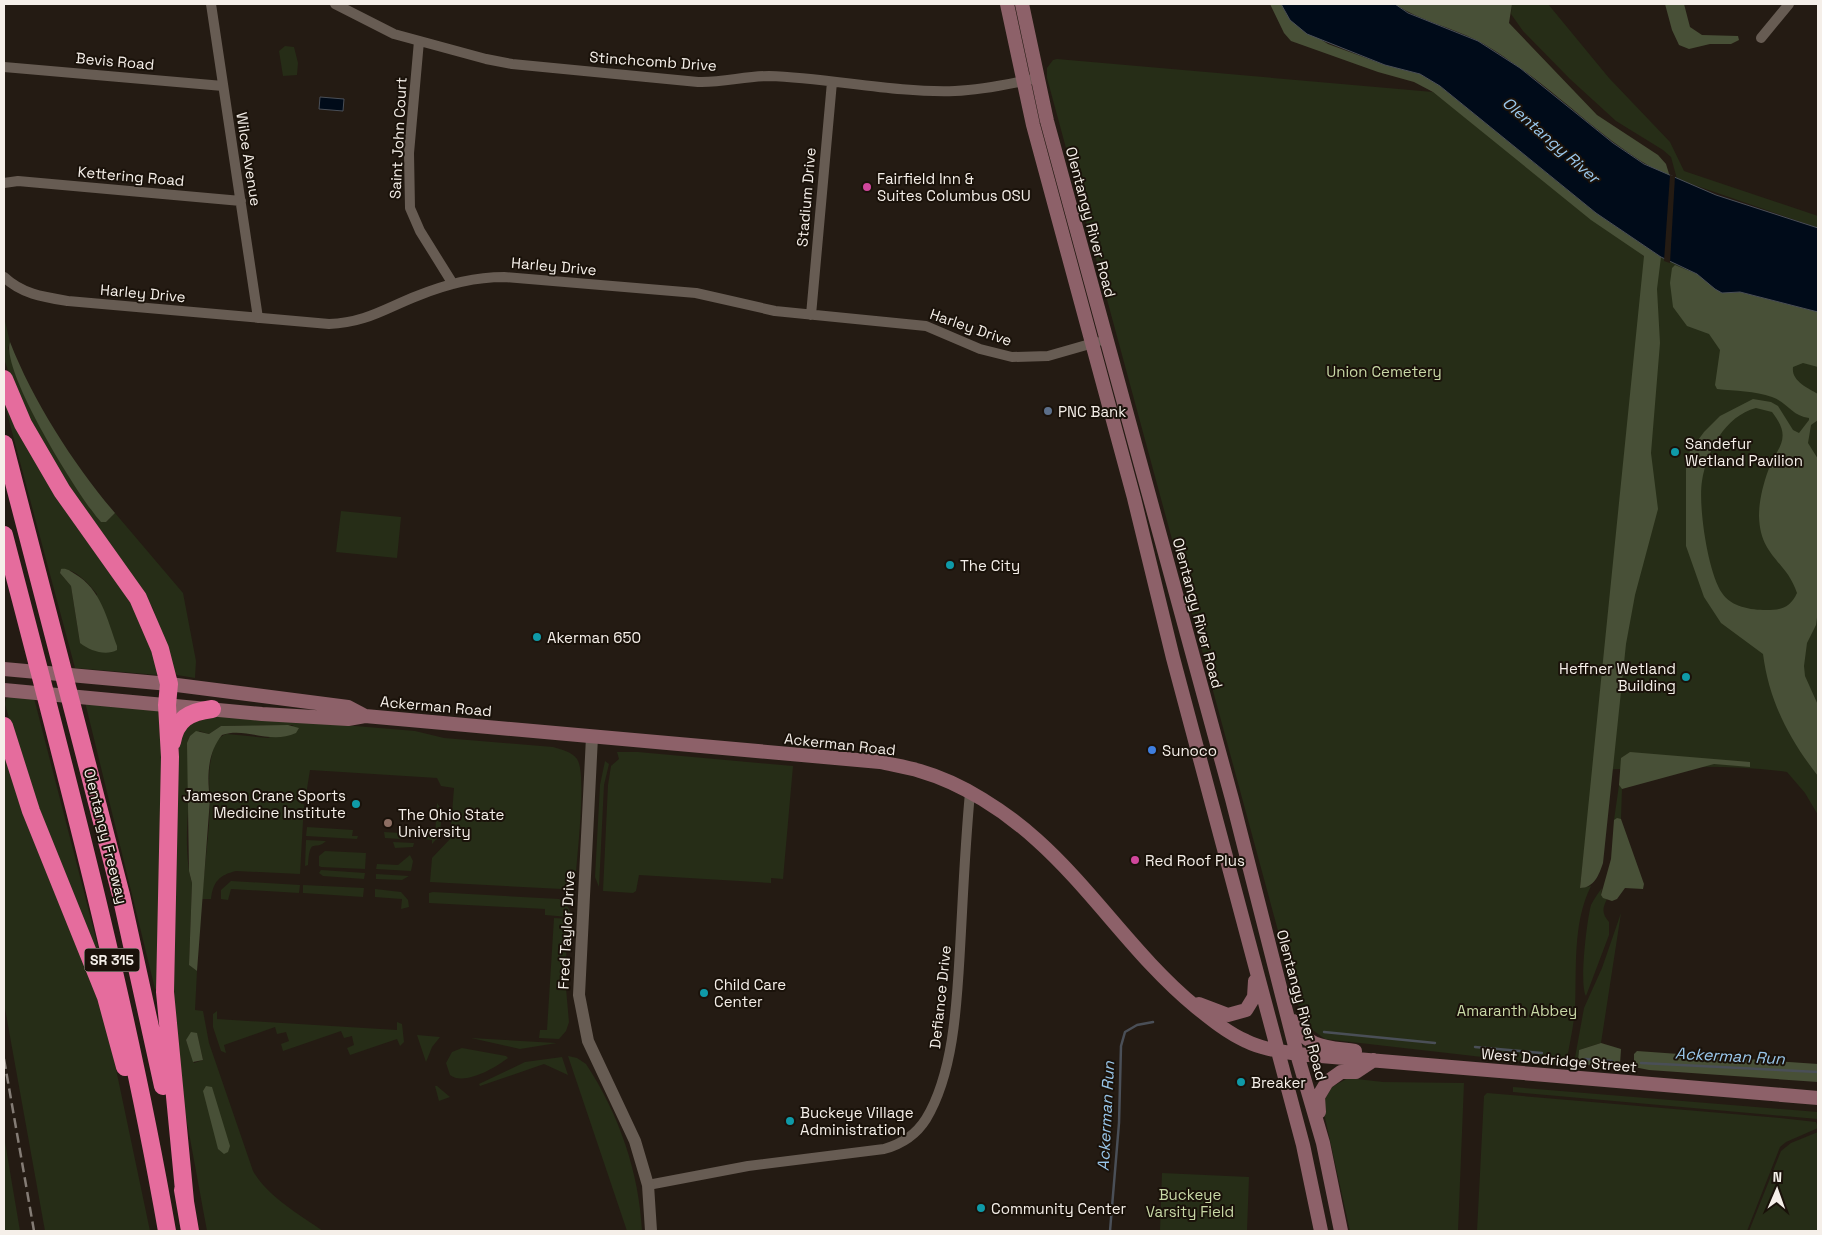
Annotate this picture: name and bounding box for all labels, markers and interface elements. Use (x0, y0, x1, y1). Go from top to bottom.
street label: Stinchcomb Drive (589, 47, 717, 75)
street label: Bevis Road (75, 48, 155, 74)
street label: Saint John Court (385, 77, 411, 199)
water label: Olentangy River (1498, 92, 1605, 189)
street label: Wilce Avenue (232, 111, 266, 207)
street label: Olentangy River Road (1062, 145, 1120, 299)
street label: Stadium Drive (792, 146, 820, 247)
street label: Kettering Road (77, 162, 185, 190)
place label: Fairfield Inn & Suites Columbus OSU (877, 169, 1031, 205)
marker: Fairfield Inn & Suites Columbus OSU (861, 181, 873, 193)
street label: Harley Drive (511, 253, 598, 279)
street label: Harley Drive (100, 280, 187, 306)
street label: Harley Drive (927, 304, 1015, 350)
park label: Union Cemetery (1326, 362, 1442, 381)
place label: PNC Bank (1058, 402, 1126, 421)
marker: PNC Bank (1042, 405, 1054, 417)
place label: Sandefur Wetland Pavilion (1685, 434, 1803, 470)
marker: Sandefur Wetland Pavilion (1669, 446, 1681, 458)
street label: Olentangy River Road (1169, 536, 1227, 690)
place label: The City (960, 556, 1020, 575)
marker: The City (944, 559, 956, 571)
place label: Akerman 650 (547, 628, 641, 647)
marker: Akerman 650 (531, 631, 543, 643)
place label: Heffner Wetland Building (1559, 659, 1676, 695)
marker: Heffner Wetland Building (1680, 671, 1692, 683)
street label: Ackerman Road (379, 692, 493, 720)
street label: Ackerman Road (783, 729, 897, 759)
place label: Sunoco (1162, 741, 1217, 760)
marker: Sunoco (1146, 744, 1158, 756)
street label: Olentangy Freeway (80, 766, 132, 906)
place label: Jameson Crane Sports Medicine Institute (183, 786, 346, 822)
marker: Jameson Crane Sports Medicine Institute (350, 798, 362, 810)
place label: The Ohio State University (398, 805, 505, 841)
marker: The Ohio State University (382, 817, 394, 829)
place label: Red Roof Plus (1145, 851, 1245, 870)
marker: Red Roof Plus (1129, 854, 1141, 866)
street label: Fred Taylor Drive (553, 870, 579, 990)
street label: Olentangy River Road (1273, 928, 1331, 1082)
street label: Defiance Drive (925, 944, 955, 1050)
road number: SR 315 (84, 948, 140, 972)
place label: Child Care Center (714, 975, 786, 1011)
marker: Child Care Center (698, 987, 710, 999)
park label: Amaranth Abbey (1457, 1001, 1577, 1020)
water label: Ackerman Run (1675, 1043, 1787, 1069)
street label: West Dodridge Street (1480, 1044, 1638, 1076)
water label: Ackerman Run (1093, 1059, 1119, 1171)
place label: Breaker (1251, 1073, 1306, 1092)
marker: Breaker (1235, 1076, 1247, 1088)
place label: Buckeye Village Administration (800, 1103, 914, 1139)
marker: Buckeye Village Administration (784, 1115, 796, 1127)
north arrow (1752, 1165, 1802, 1215)
text: N (1772, 1168, 1782, 1186)
park label: Buckeye Varsity Field (1146, 1185, 1234, 1221)
place label: Community Center (991, 1199, 1127, 1218)
marker: Community Center (975, 1202, 987, 1214)

